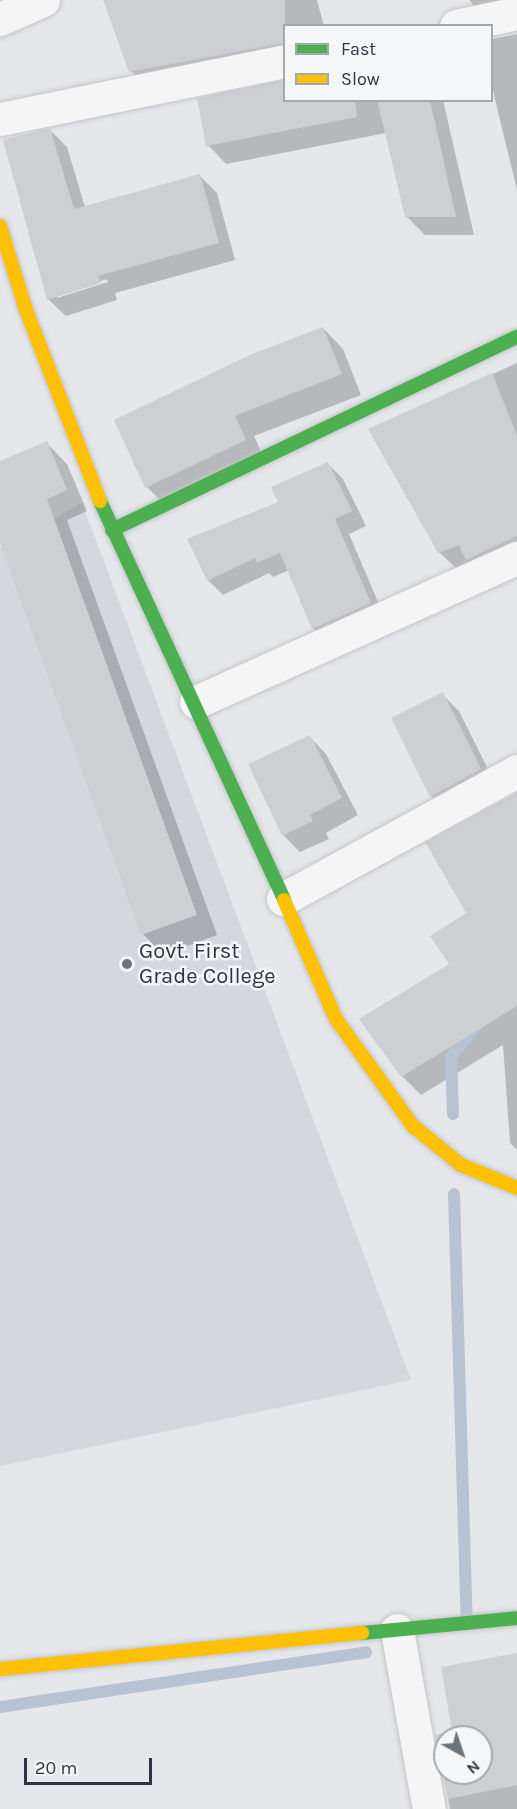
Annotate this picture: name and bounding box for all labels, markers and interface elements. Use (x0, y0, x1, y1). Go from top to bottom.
legend (283, 24, 493, 102)
text: Fast (341, 38, 376, 60)
text: Slow (341, 68, 380, 90)
place label: Govt. First Grade College (139, 938, 276, 990)
marker: Govt. First Grade College (120, 957, 134, 971)
north arrow (433, 1725, 493, 1785)
scale bar (27, 1746, 154, 1784)
text: 20 m (35, 1757, 77, 1779)
text: N (463, 1757, 484, 1779)

